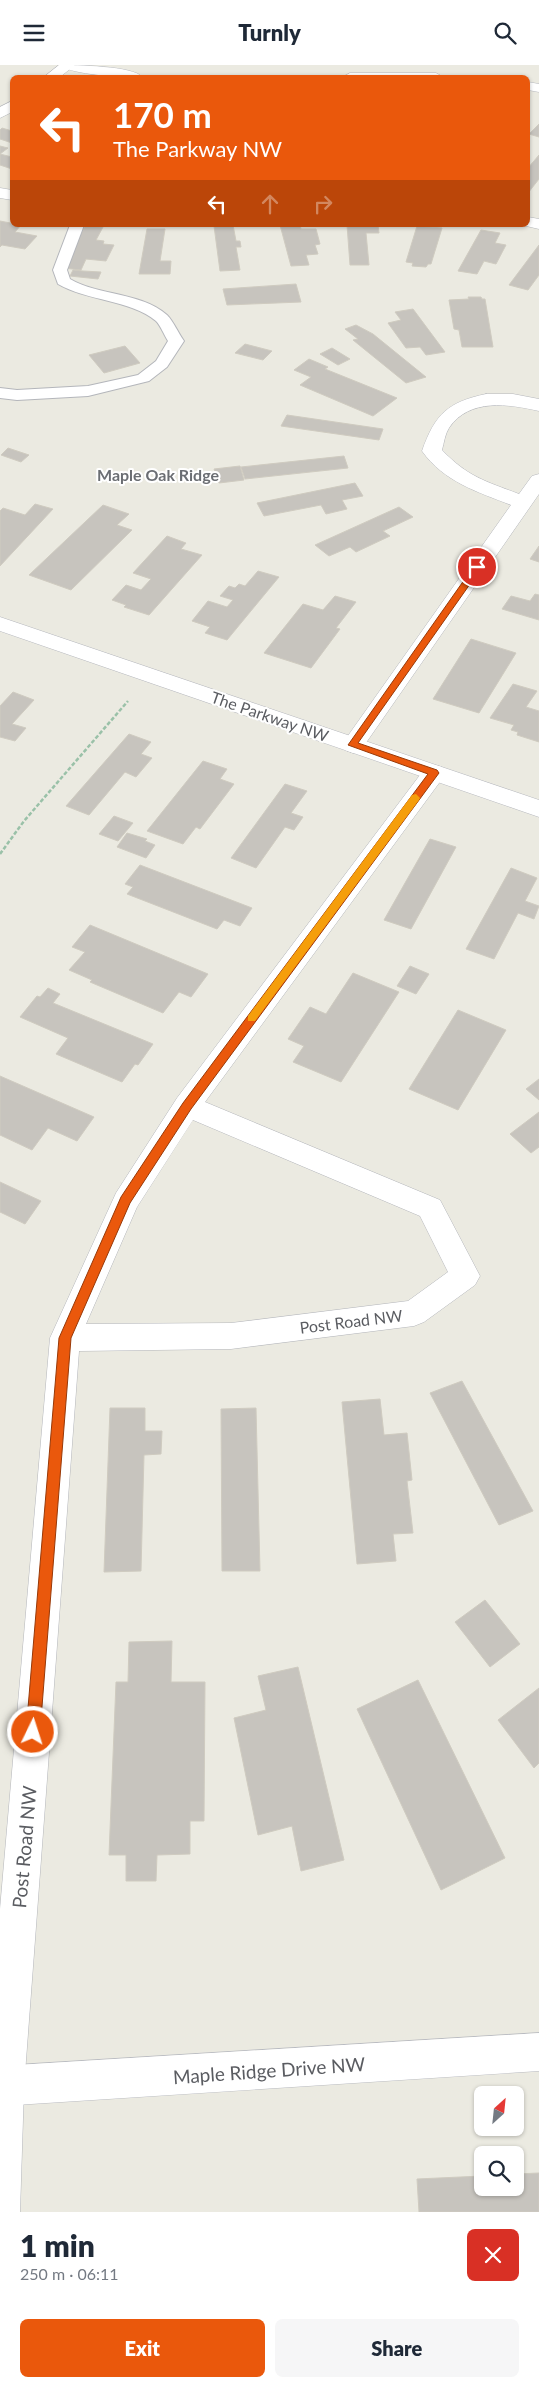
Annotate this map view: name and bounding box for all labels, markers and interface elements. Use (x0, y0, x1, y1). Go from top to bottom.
icon: menu (20, 19, 48, 47)
text: Turnly (238, 19, 301, 46)
icon: search (491, 19, 519, 47)
text: 170 m (113, 93, 212, 135)
icon: left (30, 95, 95, 160)
text: The Parkway NW (113, 135, 282, 162)
icon: left (203, 190, 231, 218)
icon: ahead (256, 190, 284, 218)
icon: right (309, 190, 337, 218)
district label: Maple Oak Ridge (97, 465, 219, 484)
pin (456, 546, 498, 588)
icon: arrive (463, 553, 491, 581)
street label: The Parkway NW (209, 687, 332, 745)
street label: Post Road NW (299, 1305, 404, 1337)
position arrow (6, 1705, 58, 1757)
street label: Post Road NW (7, 1785, 41, 1909)
street label: Maple Ridge Drive NW (172, 2052, 366, 2088)
north arrow (474, 2086, 524, 2136)
map controls (474, 2086, 524, 2196)
button: search (474, 2146, 524, 2196)
text: 1 min (20, 2227, 95, 2263)
button: close (467, 2229, 519, 2281)
text: 250 m · 06:11 (20, 2264, 119, 2283)
button: Exit (20, 2319, 265, 2377)
button: Share (275, 2319, 519, 2377)

